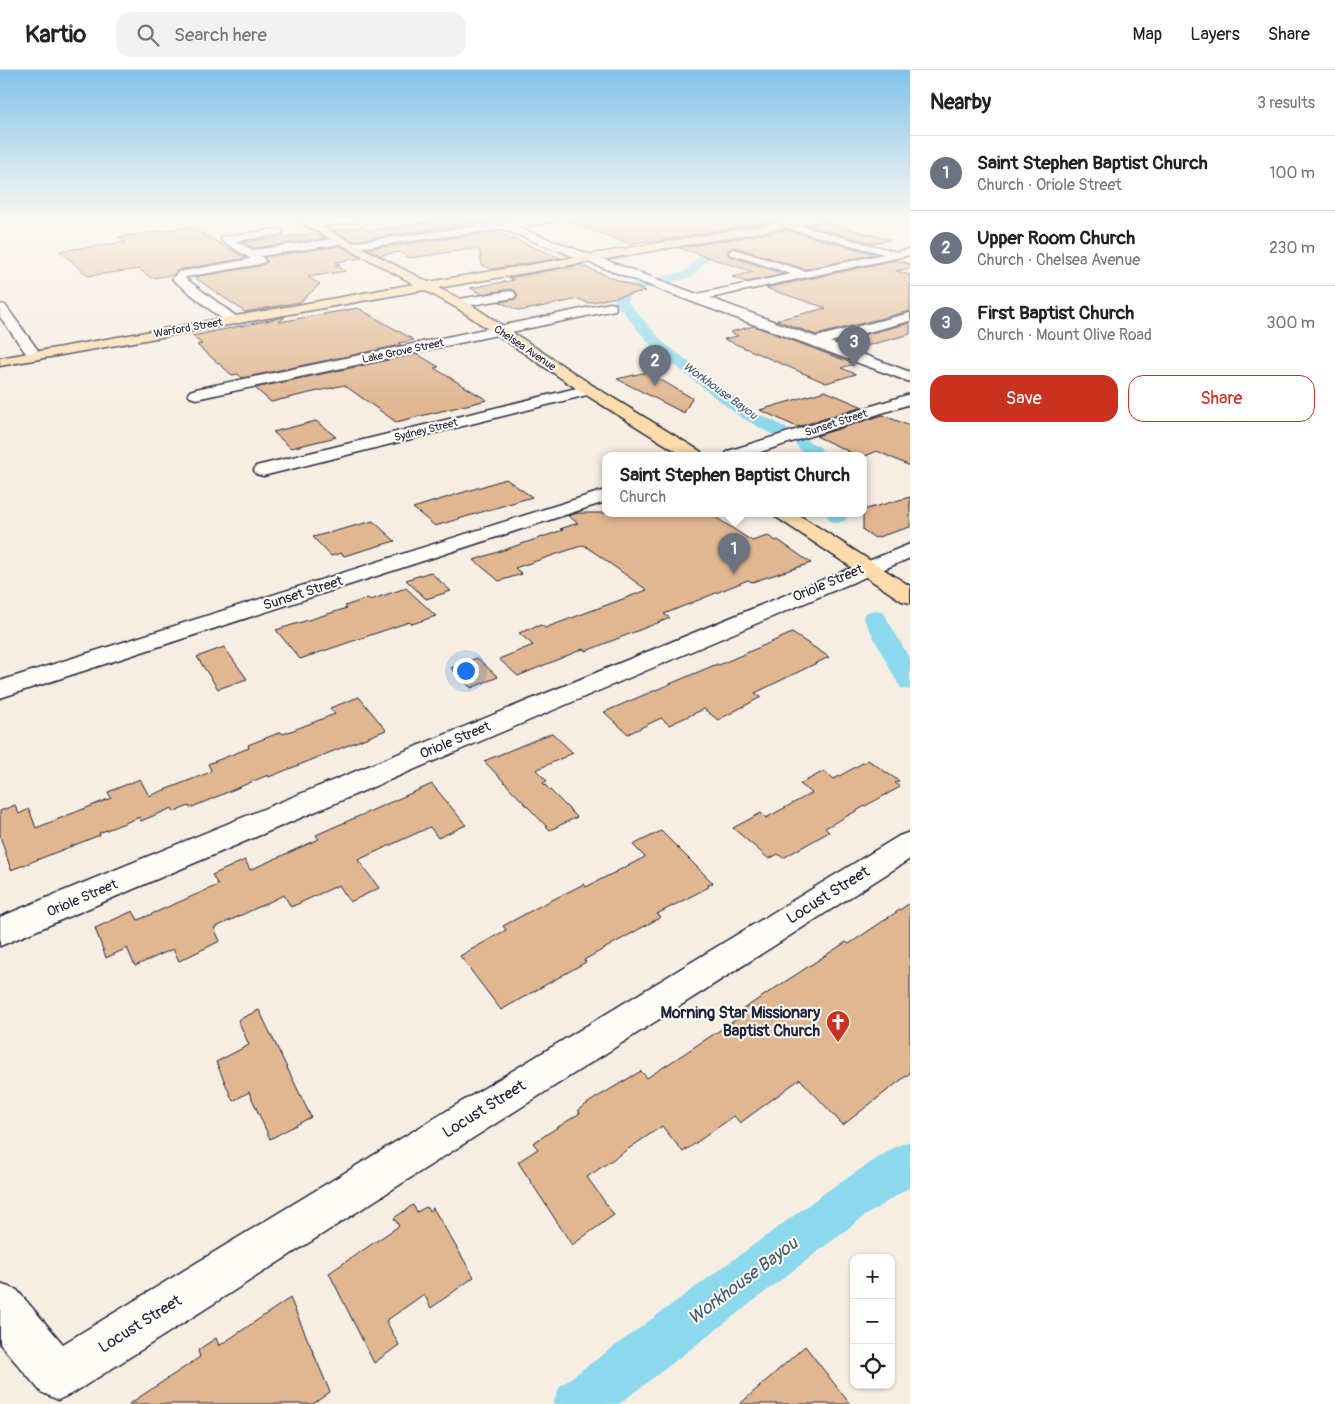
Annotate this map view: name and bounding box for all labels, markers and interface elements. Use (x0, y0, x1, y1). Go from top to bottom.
search box (116, 12, 466, 57)
text: Kartio (25, 20, 86, 49)
icon: search (134, 21, 162, 49)
text: Search here (174, 23, 267, 47)
text: Map (1133, 23, 1162, 46)
text: Layers (1190, 23, 1240, 46)
text: Share (1268, 23, 1310, 46)
text: Nearby (930, 89, 991, 116)
text: 3 results (1257, 93, 1315, 113)
text: Saint Stephen Baptist Church (977, 151, 1208, 175)
text: 1 (943, 163, 949, 183)
text: 100 m (1269, 163, 1315, 183)
text: Church · Oriole Street (977, 175, 1122, 195)
text: Upper Room Church (977, 226, 1135, 250)
text: 2 (942, 238, 950, 258)
text: 230 m (1269, 238, 1315, 258)
text: Church · Chelsea Avenue (977, 250, 1140, 270)
text: First Baptist Church (977, 301, 1134, 325)
text: 3 (942, 313, 950, 333)
text: 300 m (1267, 313, 1315, 333)
street label: Warford Street (153, 315, 224, 340)
street label: Chelsea Avenue (492, 323, 559, 374)
text: Church · Mount Olive Road (977, 325, 1152, 345)
pin: 3 (838, 326, 870, 367)
street label: Lake Grove Street (361, 336, 446, 366)
pin: 2 (639, 345, 671, 386)
water label: Workhouse Bayou (680, 359, 761, 423)
button: Save (930, 375, 1118, 422)
button: Share (1128, 375, 1315, 422)
street label: Sunset Street (803, 407, 869, 439)
street label: Sydney Street (393, 416, 460, 444)
popup (602, 452, 867, 517)
text: Saint Stephen Baptist Church (619, 463, 850, 487)
text: Church (619, 487, 666, 507)
pin: 1 (718, 533, 750, 574)
street label: Oriole Street (790, 560, 866, 606)
street label: Sunset Street (261, 572, 345, 614)
your location (453, 658, 479, 684)
street label: Oriole Street (417, 717, 493, 763)
street label: Locust Street (783, 861, 874, 928)
street label: Oriole Street (44, 875, 120, 921)
place label: Morning Star Missionary Baptist Church (660, 1003, 820, 1041)
church icon: Morning Star Missionary Baptist Church (825, 1009, 851, 1043)
street label: Locust Street (439, 1075, 530, 1142)
water label: Workhouse Bayou (683, 1232, 803, 1330)
map controls (850, 1254, 895, 1389)
button: + (850, 1254, 895, 1299)
street label: Locust Street (95, 1290, 186, 1357)
button: − (850, 1299, 895, 1344)
button: locate (850, 1344, 895, 1389)

